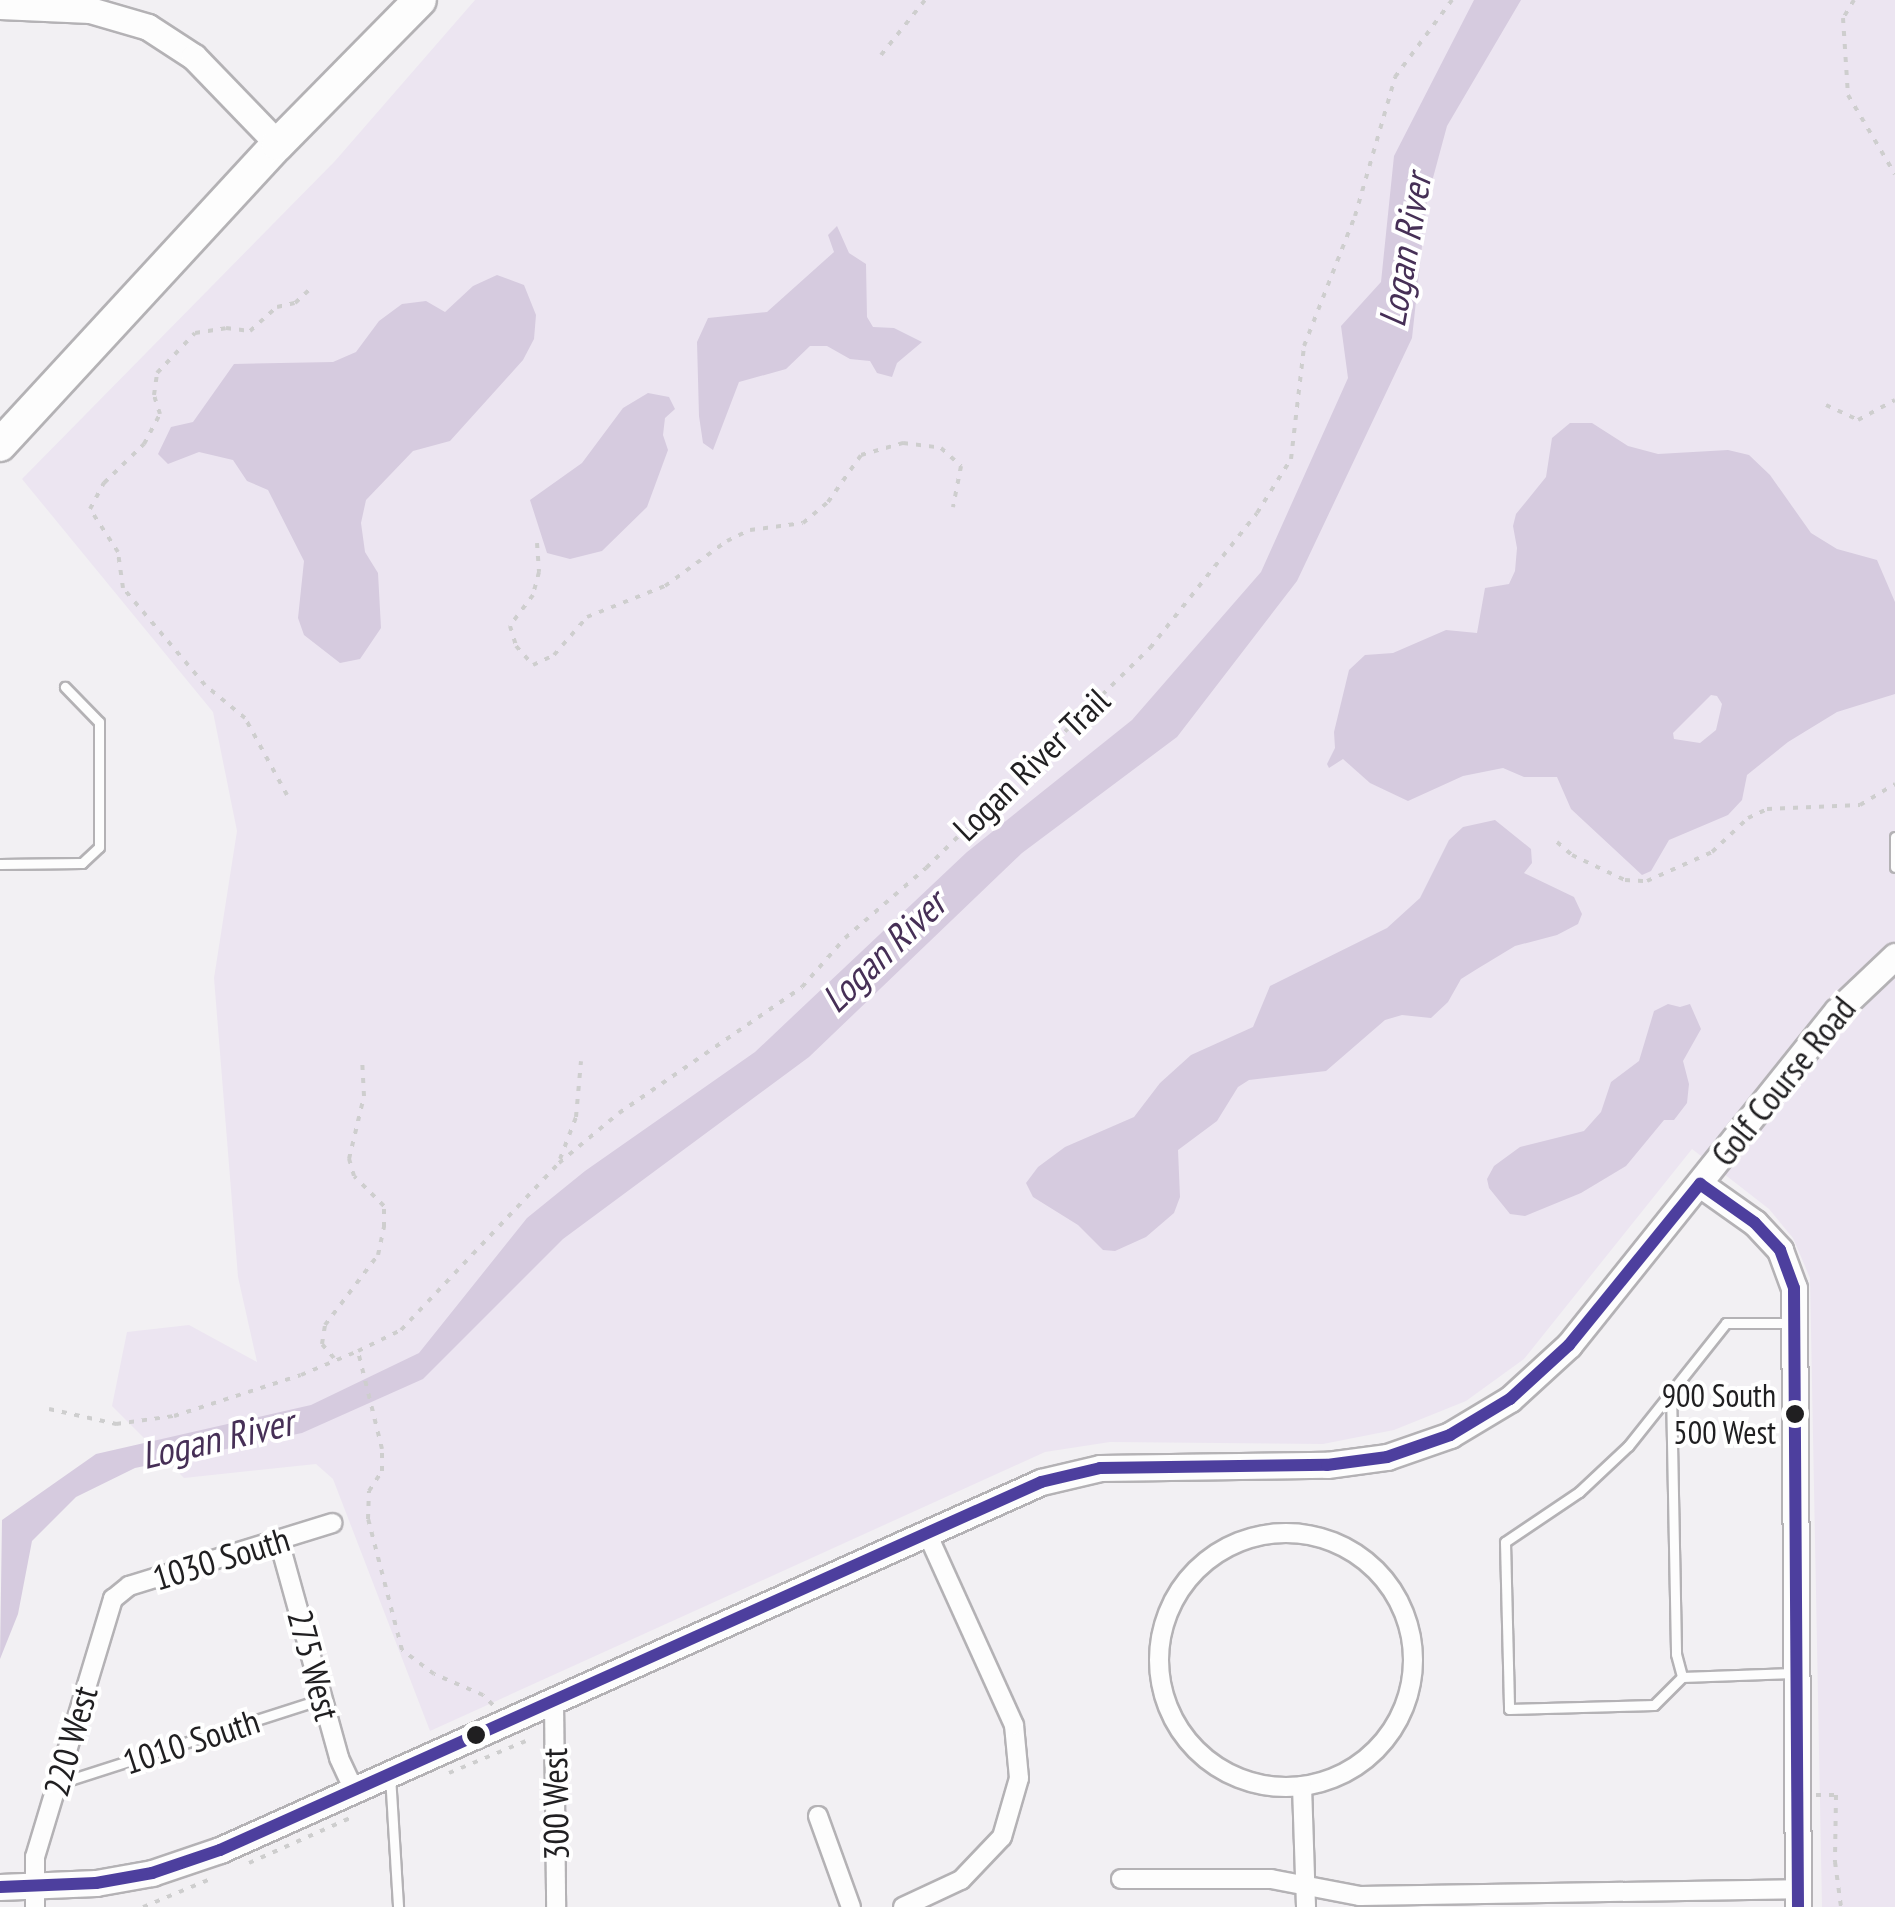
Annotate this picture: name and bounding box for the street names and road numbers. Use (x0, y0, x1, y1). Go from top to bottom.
street label: Logan River Trail (944, 679, 1118, 849)
street label: Golf Course Road (1702, 988, 1864, 1174)
street label: 1030 South (148, 1517, 294, 1599)
street label: 275 West (279, 1605, 349, 1725)
street label: 220 West (34, 1681, 106, 1801)
street label: 1010 South (118, 1699, 264, 1783)
street label: 300 West (533, 1747, 577, 1861)

